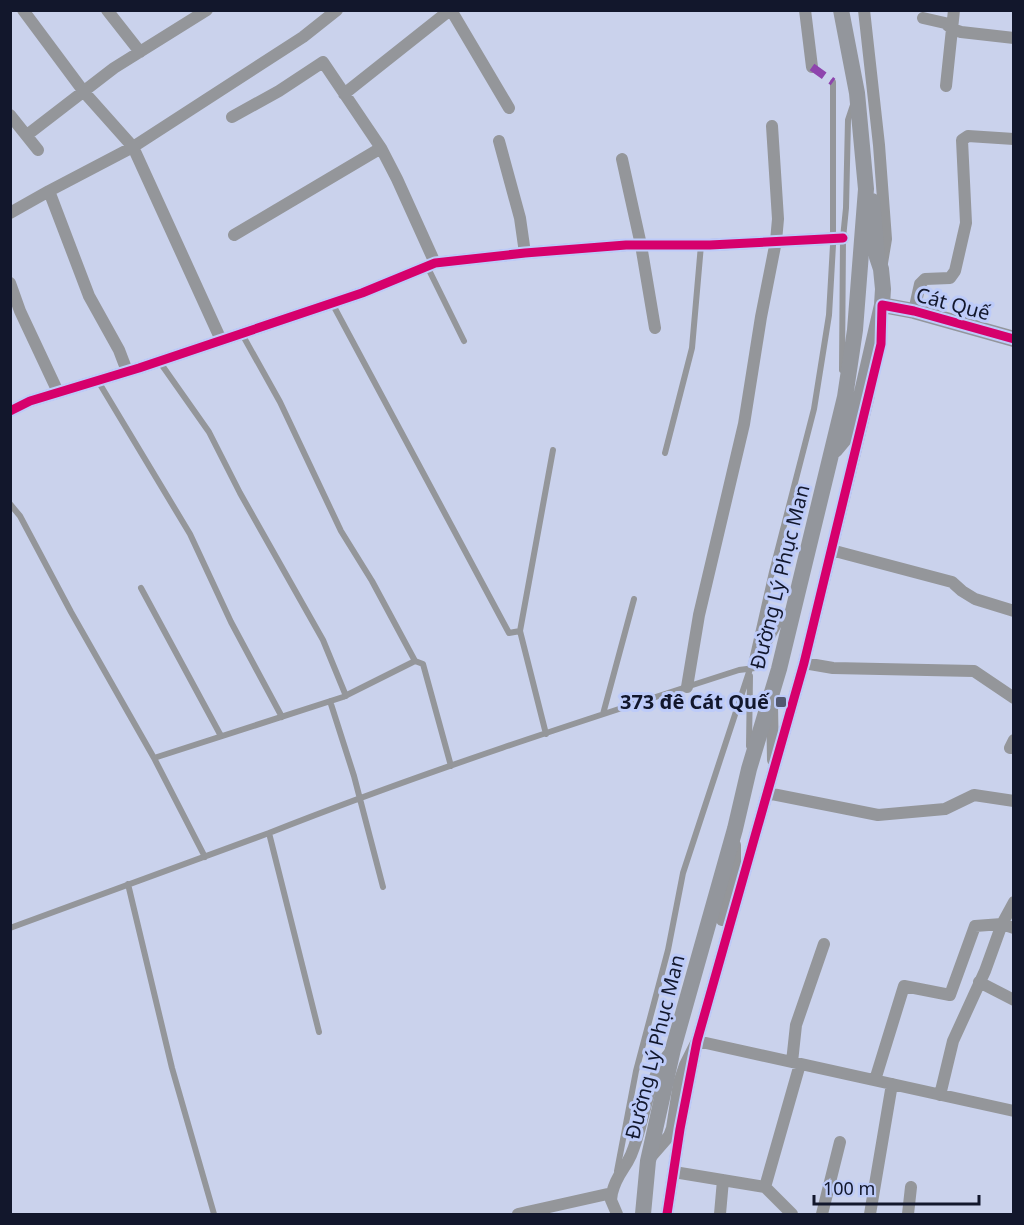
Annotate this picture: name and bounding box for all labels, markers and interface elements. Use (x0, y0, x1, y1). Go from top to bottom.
street label: Cát Quế (913, 281, 994, 327)
street label: Đường Lý Phục Man (743, 482, 816, 672)
place label: 373 đê Cát Quế (620, 688, 770, 715)
marker: 373 đê Cát Quế (774, 695, 788, 709)
street label: Đường Lý Phục Man (618, 952, 691, 1142)
scale bar (814, 1168, 979, 1206)
text: 100 m (823, 1176, 875, 1200)

